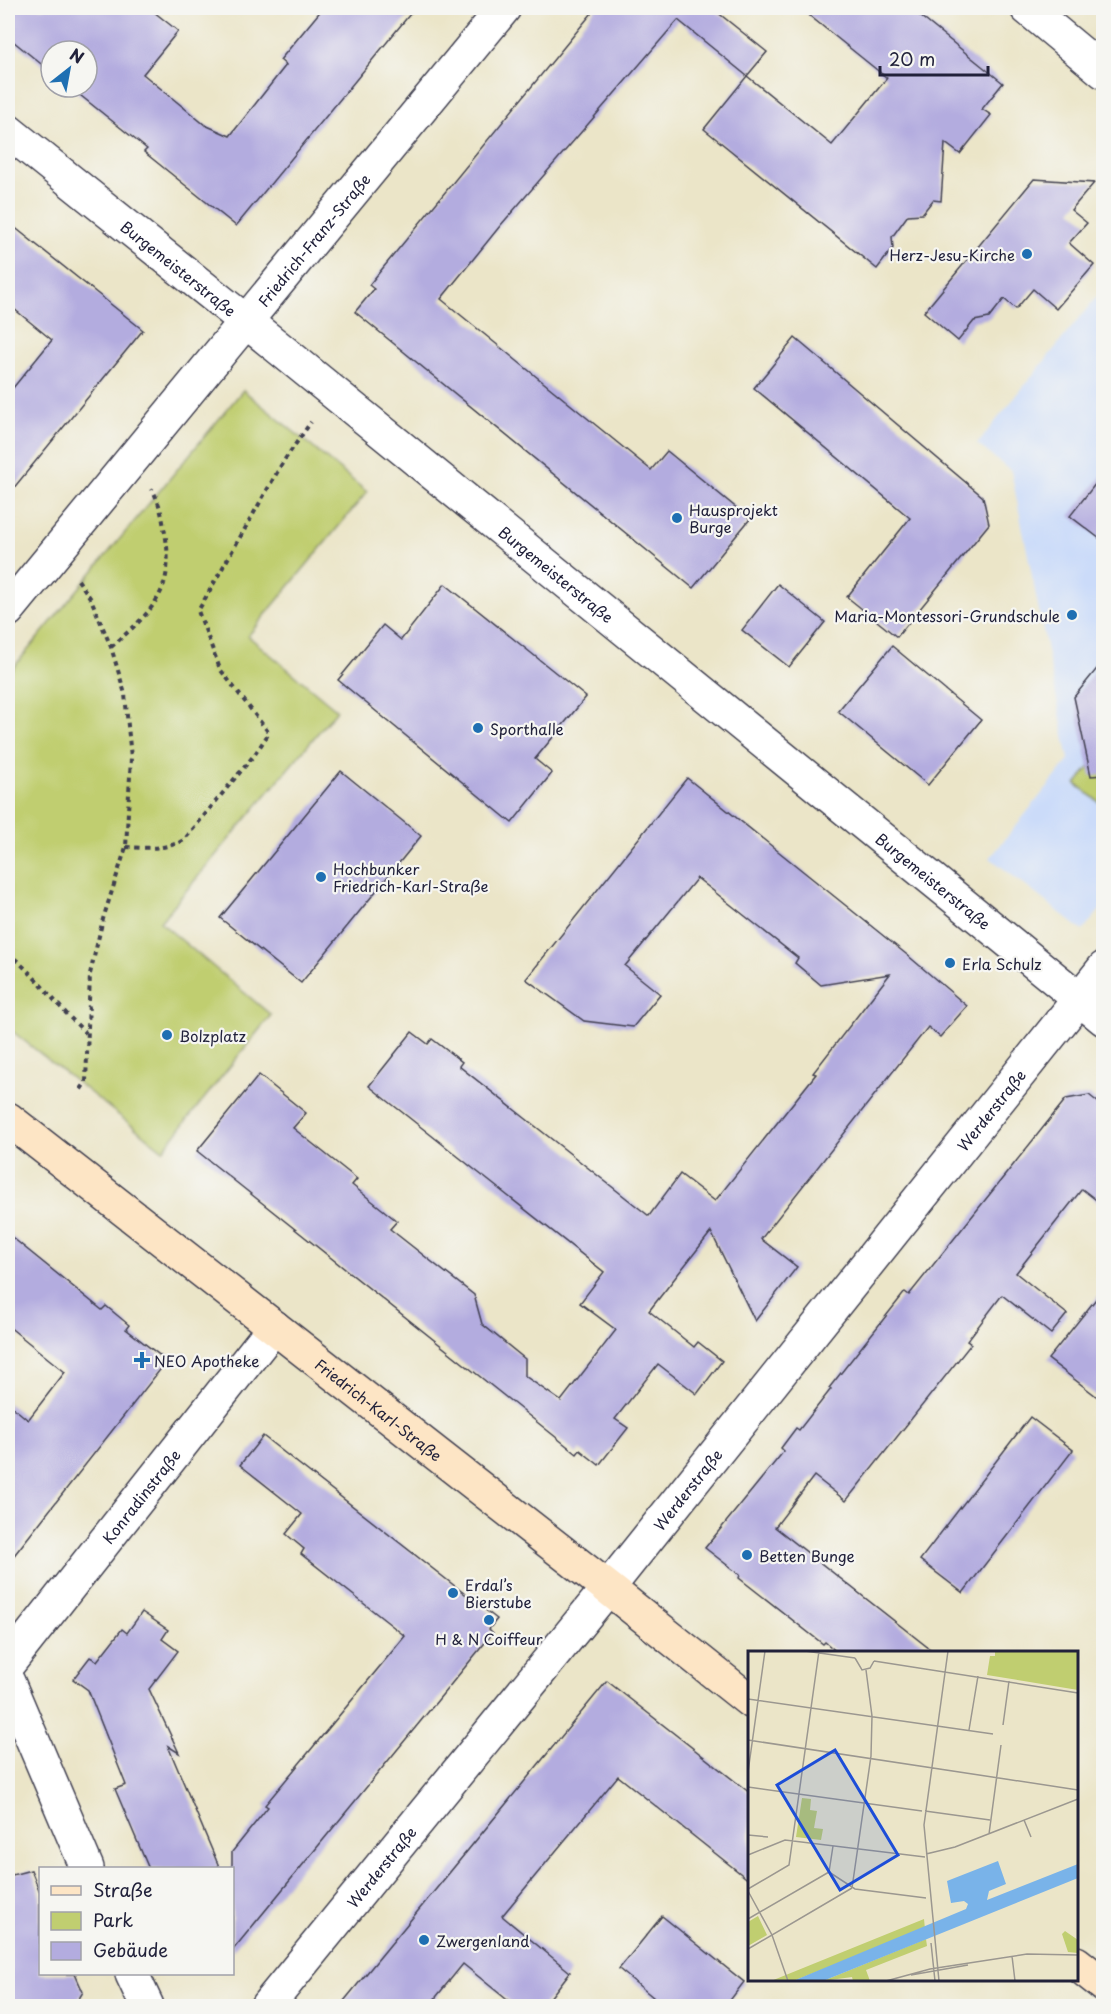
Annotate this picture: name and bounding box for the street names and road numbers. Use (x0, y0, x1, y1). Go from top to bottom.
street label: Friedrich-Franz-Straße (251, 168, 375, 311)
street label: Burgemeisterstraße (116, 214, 242, 321)
street label: Burgemeisterstraße (494, 520, 619, 628)
street label: Burgemeisterstraße (871, 827, 996, 934)
street label: Werderstraße (951, 1064, 1031, 1155)
street label: Friedrich-Karl-Straße (311, 1352, 448, 1466)
street label: Werderstraße (647, 1443, 727, 1535)
street label: Konradinstraße (96, 1444, 185, 1548)
street label: Werderstraße (341, 1821, 421, 1912)

